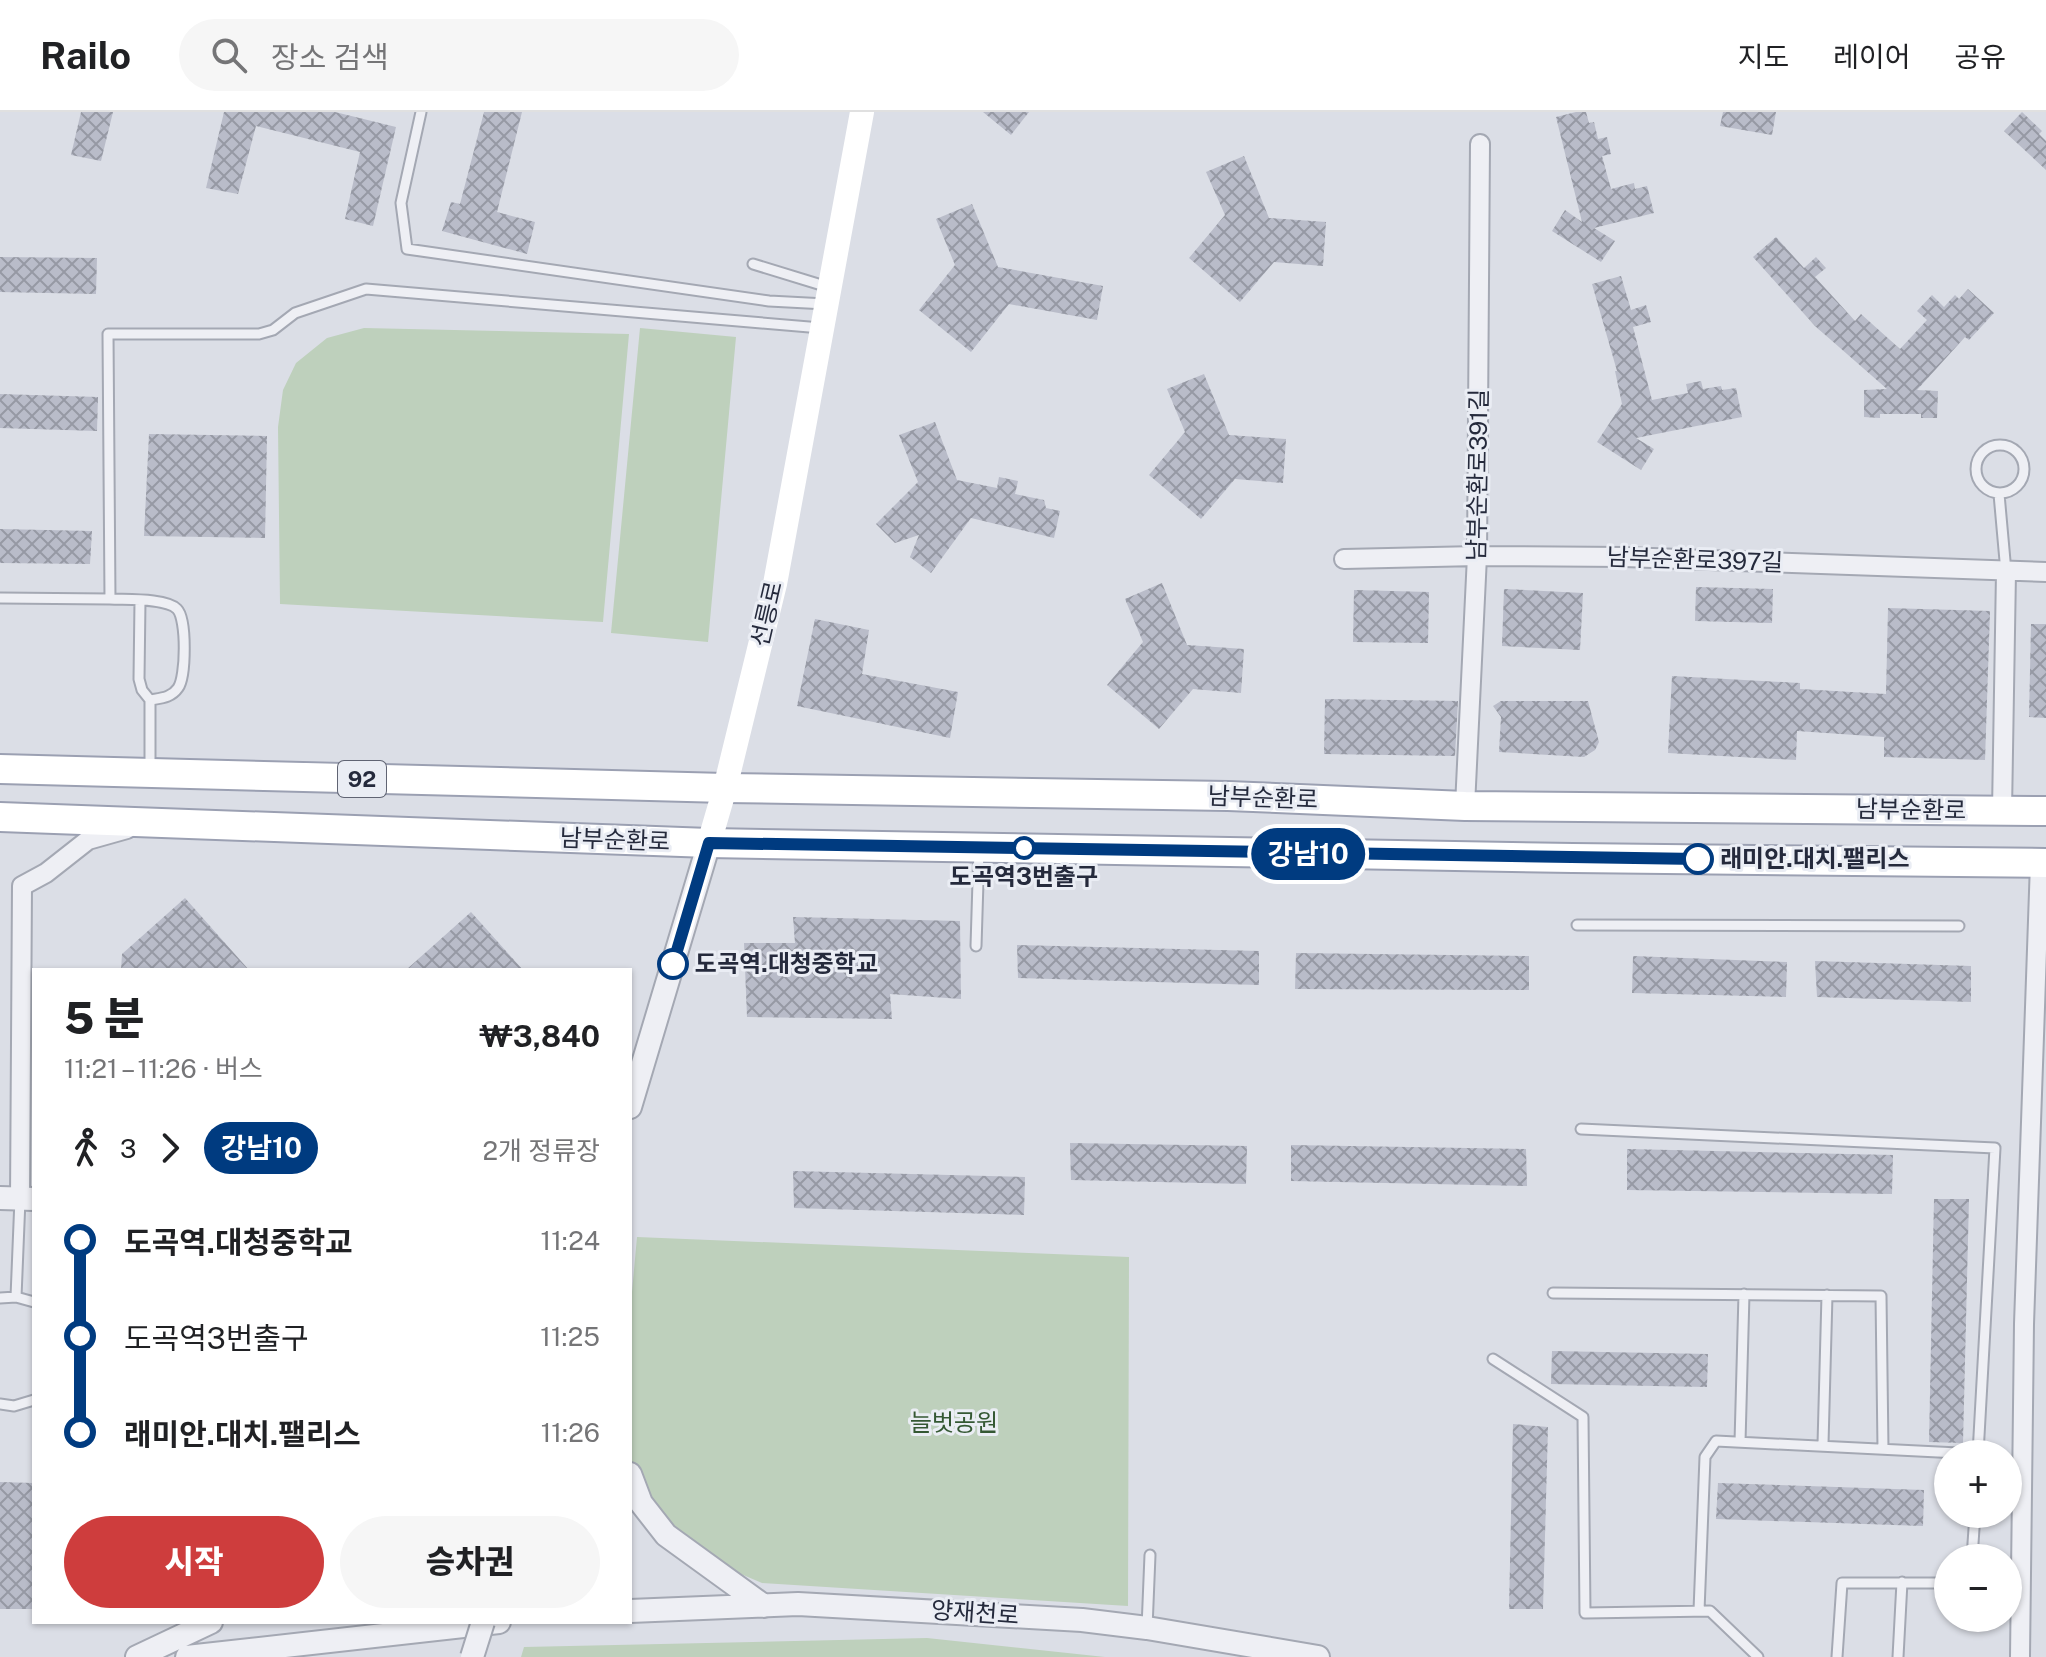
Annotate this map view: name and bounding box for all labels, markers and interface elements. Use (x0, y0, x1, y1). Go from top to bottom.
search box (179, 19, 739, 91)
text: Railo (40, 33, 131, 78)
icon: search (207, 33, 251, 77)
text: 장소 검색 (271, 39, 389, 75)
text: 지도 (1738, 40, 1789, 73)
text: 레이어 (1833, 40, 1910, 73)
text: 공유 (1954, 40, 2006, 73)
street label: 남부순환로391길 (1461, 389, 1493, 561)
street label: 남부순환로397길 (1606, 542, 1784, 576)
street label: 선릉로 (745, 578, 787, 649)
road number: 92 (338, 761, 386, 797)
street label: 남부순환로 (1207, 781, 1319, 813)
street label: 남부순환로 (1856, 794, 1966, 824)
street label: 남부순환로 (559, 823, 671, 855)
line badge: 강남10 (1252, 828, 1364, 880)
marker: 도곡역3번출구 (1013, 837, 1035, 859)
text: 강남10 (1267, 837, 1349, 870)
marker: 래미안.대치.팰리스 (1683, 844, 1713, 874)
place label: 래미안.대치.팰리스 (1720, 844, 1910, 872)
place label: 도곡역3번출구 (950, 862, 1098, 890)
marker: 도곡역.대청중학교 (658, 949, 688, 979)
place label: 도곡역.대청중학교 (695, 949, 878, 977)
text: 5 분 (64, 992, 144, 1044)
text: ₩3,840 (479, 1018, 600, 1054)
text: 11:21 – 11:26 · 버스 (64, 1053, 263, 1084)
icon: walk (64, 1126, 108, 1170)
icon: forward (148, 1126, 192, 1170)
text: 강남10 (220, 1131, 302, 1164)
text: 3 (120, 1133, 136, 1164)
text: 2개 정류장 (483, 1135, 600, 1166)
text: 도곡역.대청중학교 (124, 1224, 353, 1260)
text: 11:24 (541, 1225, 600, 1256)
text: 도곡역3번출구 (124, 1320, 309, 1356)
text: 11:25 (540, 1321, 600, 1352)
park label: 늘벗공원 (910, 1408, 998, 1436)
text: 래미안.대치.팰리스 (124, 1416, 361, 1452)
text: 11:26 (541, 1417, 600, 1448)
map controls (1934, 1440, 2022, 1632)
button: + (1934, 1440, 2022, 1528)
button: 시작 (64, 1516, 324, 1608)
button: 승차권 (340, 1516, 600, 1608)
button: − (1934, 1544, 2022, 1632)
street label: 양재천로 (930, 1595, 1020, 1629)

